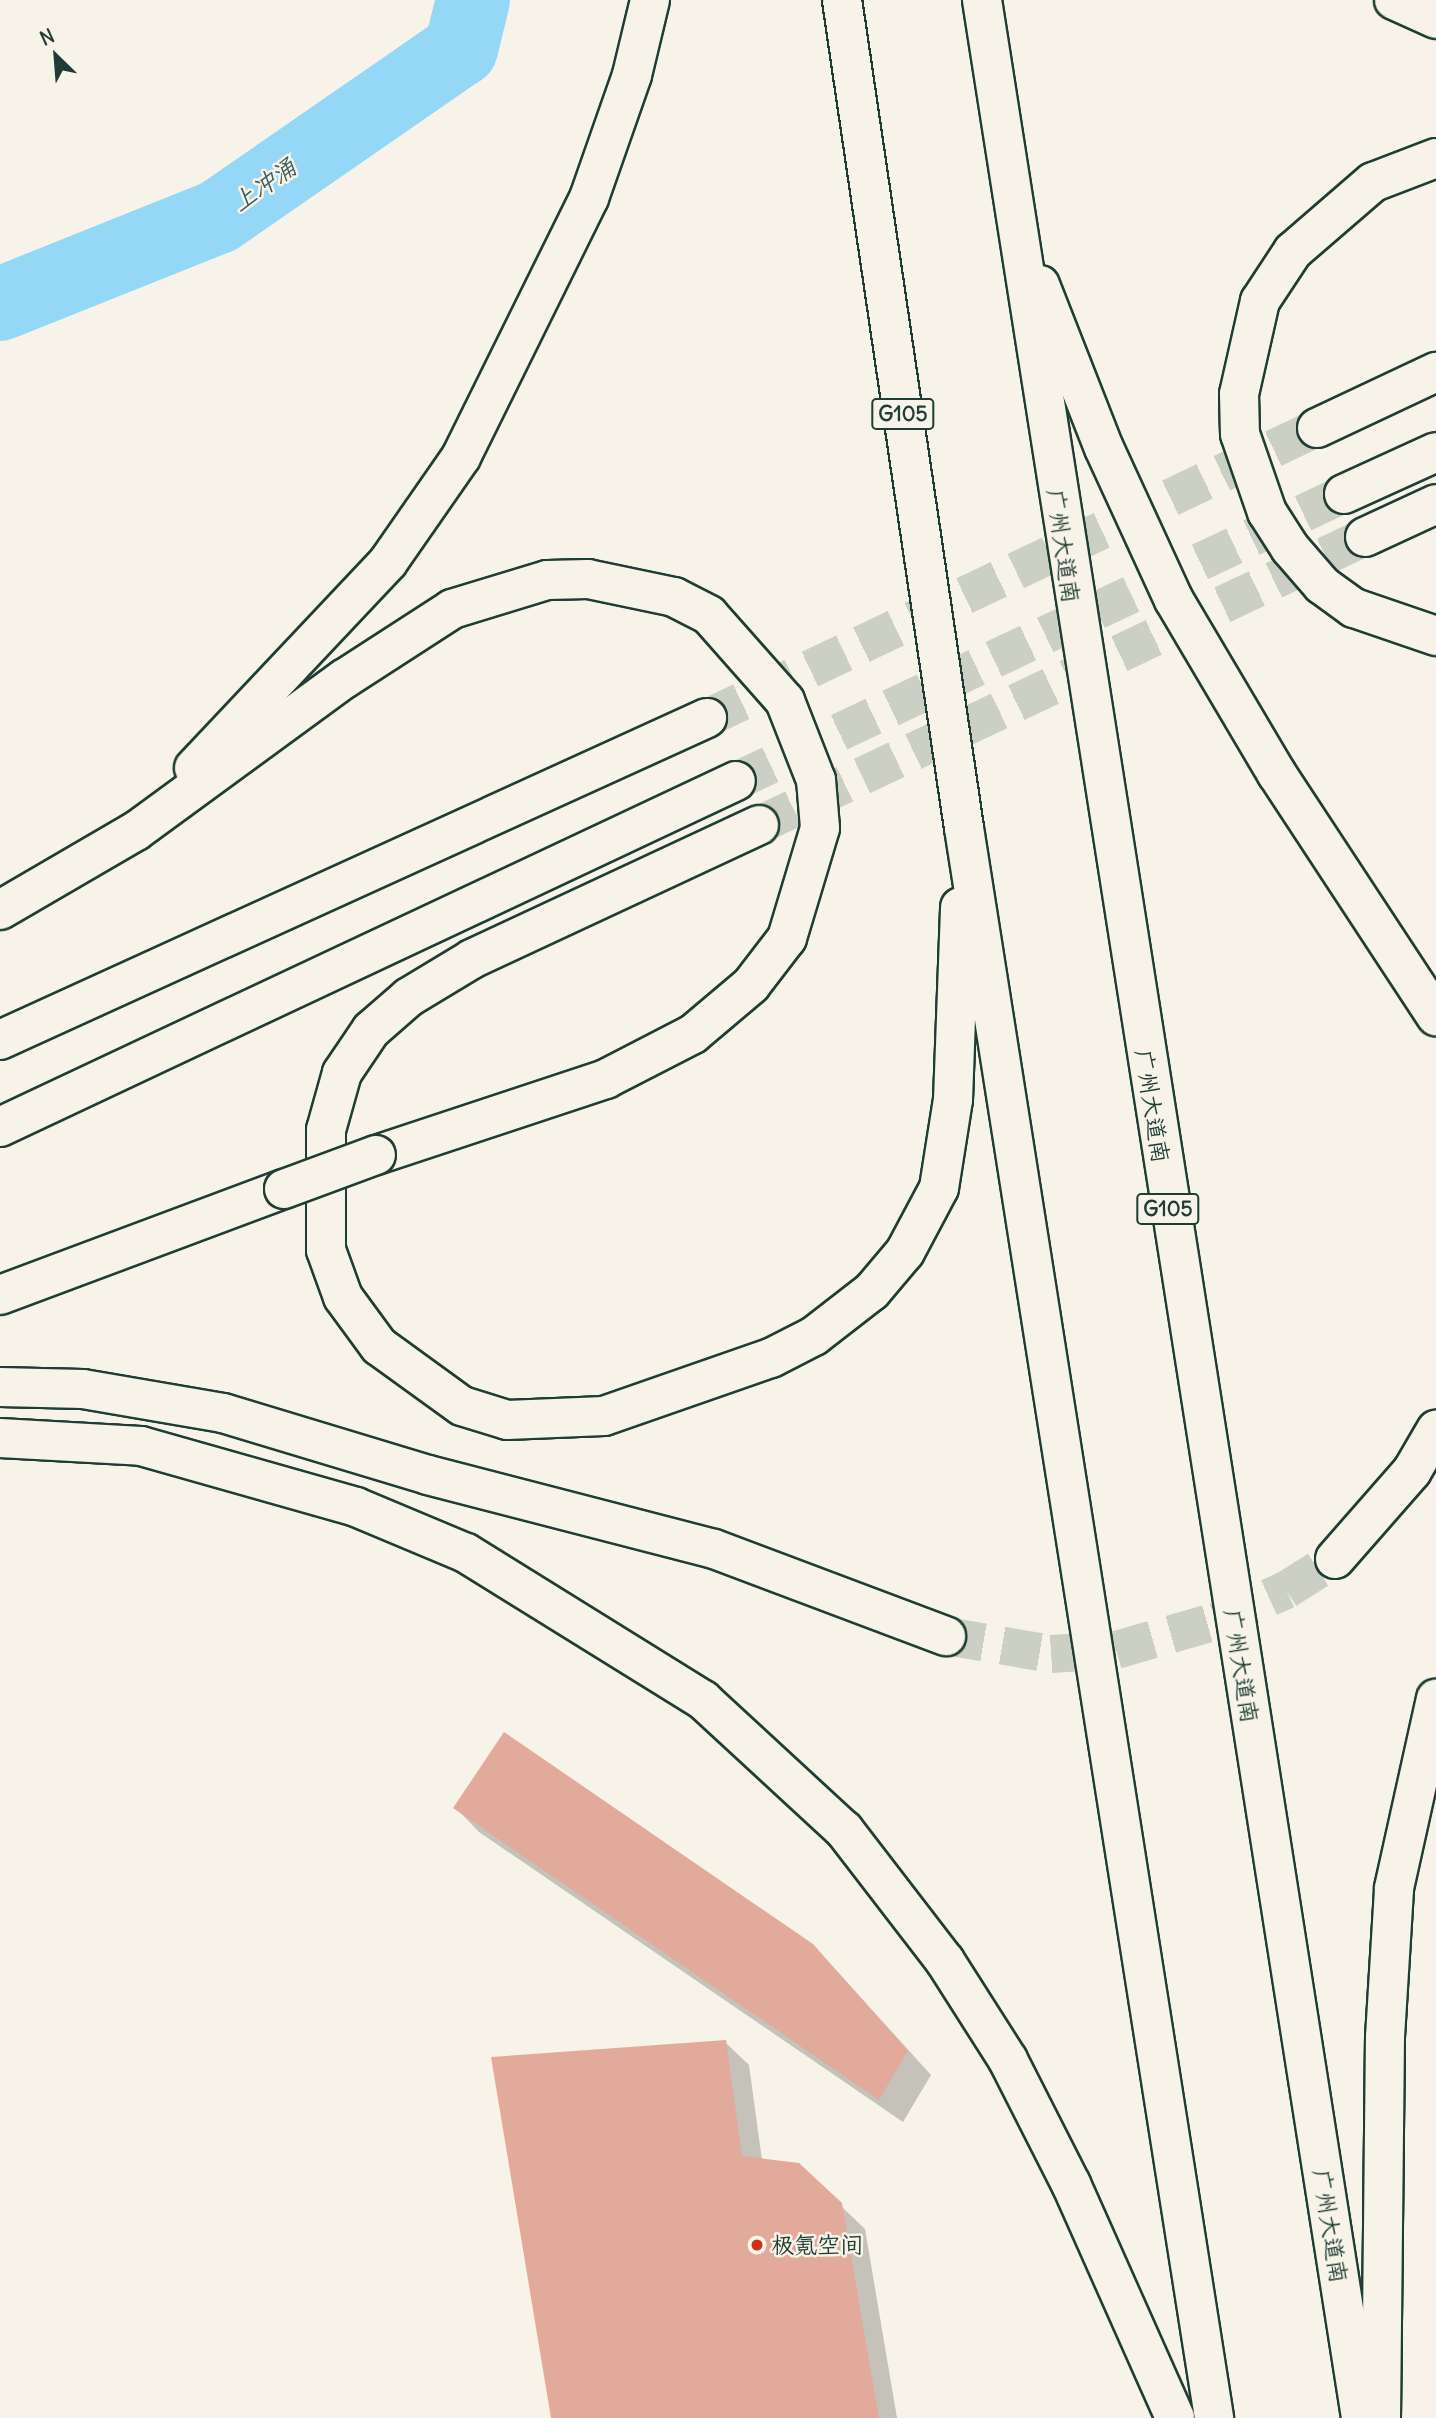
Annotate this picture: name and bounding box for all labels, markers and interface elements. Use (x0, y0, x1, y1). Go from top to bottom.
north arrow (21, 21, 91, 91)
text: N (36, 23, 58, 51)
water label: 上冲涌 (226, 153, 302, 217)
road number: G105 (870, 396, 936, 432)
street label: 广州大道南 (1041, 487, 1085, 605)
street label: 广州大道南 (1129, 1047, 1175, 1165)
road number: G105 (1135, 1192, 1201, 1226)
street label: 广州大道南 (1218, 1607, 1264, 1725)
street label: 广州大道南 (1307, 2167, 1353, 2285)
place label: 极氪空间 (771, 2231, 863, 2259)
marker: 极氪空间 (749, 2237, 765, 2253)

